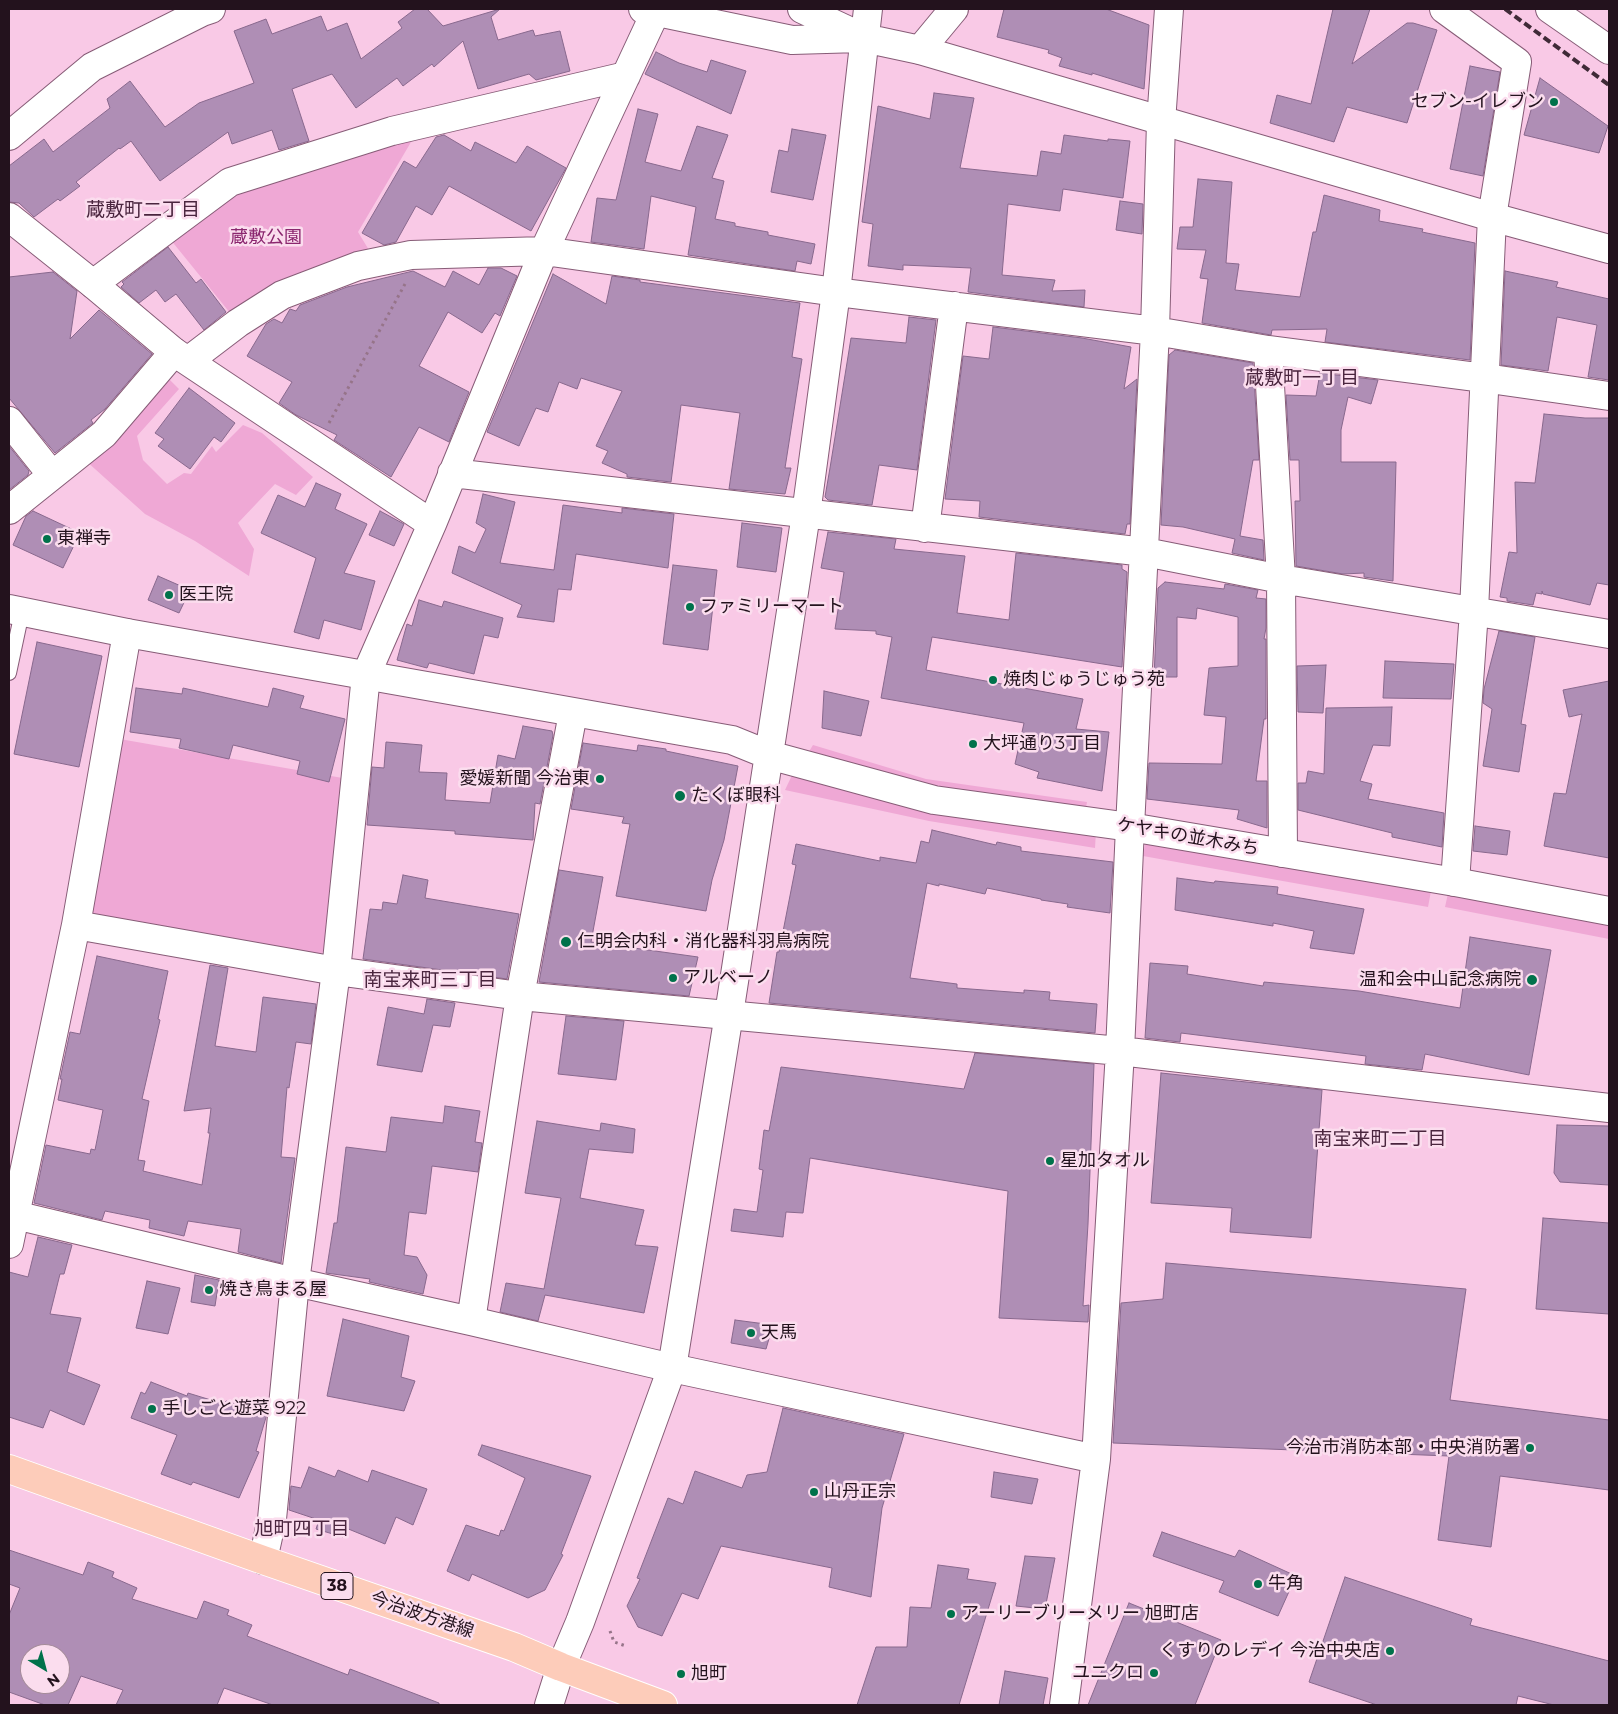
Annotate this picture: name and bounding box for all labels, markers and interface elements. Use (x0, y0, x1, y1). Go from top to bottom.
place label: セブン-イレブン (1411, 91, 1544, 113)
marker: セブン-イレブン (1548, 96, 1560, 108)
district label: 蔵敷町二丁目 (86, 199, 200, 221)
park label: 蔵敷公園 (230, 227, 302, 249)
district label: 蔵敷町一丁目 (1245, 367, 1359, 389)
place label: 東禅寺 (57, 528, 111, 550)
marker: 東禅寺 (41, 533, 53, 545)
place label: 医王院 (179, 584, 233, 606)
marker: 医王院 (163, 589, 175, 601)
place label: ファミリーマート (700, 596, 844, 618)
marker: ファミリーマート (684, 601, 696, 613)
place label: 焼肉じゅうじゅう苑 (1003, 669, 1165, 691)
marker: 焼肉じゅうじゅう苑 (987, 674, 999, 686)
place label: 大坪通り3丁目 (983, 733, 1101, 755)
marker: 大坪通り3丁目 (967, 738, 979, 750)
place label: 愛媛新聞 今治東 (459, 768, 590, 790)
marker: 愛媛新聞 今治東 (594, 773, 606, 785)
place label: たくぼ眼科 (691, 785, 781, 807)
marker: たくぼ眼科 (673, 789, 687, 803)
street label: ケヤキの並木みち (1115, 814, 1261, 860)
place label: 仁明会内科・消化器科羽鳥病院 (577, 931, 829, 953)
marker: 仁明会内科・消化器科羽鳥病院 (559, 935, 573, 949)
place label: アルベーノ (683, 967, 773, 989)
district label: 南宝来町三丁目 (364, 969, 496, 991)
place label: 温和会中山記念病院 (1359, 969, 1521, 991)
marker: アルベーノ (667, 972, 679, 984)
marker: 温和会中山記念病院 (1525, 973, 1539, 987)
district label: 南宝来町二丁目 (1314, 1128, 1446, 1150)
place label: 星加タオル (1060, 1150, 1150, 1172)
marker: 星加タオル (1044, 1155, 1056, 1167)
place label: 焼き鳥まる屋 (219, 1279, 327, 1301)
marker: 焼き鳥まる屋 (203, 1284, 215, 1296)
place label: 天馬 (761, 1322, 797, 1344)
marker: 天馬 (745, 1327, 757, 1339)
place label: 手しごと遊菜 922 (162, 1398, 306, 1420)
marker: 手しごと遊菜 922 (146, 1403, 158, 1415)
place label: 今治市消防本部・中央消防署 (1286, 1437, 1520, 1459)
marker: 今治市消防本部・中央消防署 (1524, 1442, 1536, 1454)
place label: 山丹正宗 (824, 1481, 896, 1503)
marker: 山丹正宗 (808, 1486, 820, 1498)
district label: 旭町四丁目 (255, 1518, 349, 1540)
road number: 38 (321, 1572, 353, 1600)
place label: 牛角 (1268, 1573, 1304, 1595)
marker: 牛角 (1252, 1578, 1264, 1590)
street label: 今治波方港線 (367, 1587, 477, 1643)
place label: アーリーブリーメリー 旭町店 (961, 1603, 1199, 1625)
marker: アーリーブリーメリー 旭町店 (945, 1608, 957, 1620)
place label: くすりのレデイ 今治中央店 (1159, 1640, 1380, 1662)
north arrow (20, 1644, 70, 1694)
marker: くすりのレデイ 今治中央店 (1384, 1645, 1396, 1657)
place label: ユニクロ (1072, 1662, 1144, 1684)
place label: 旭町 (691, 1663, 727, 1685)
marker: ユニクロ (1148, 1667, 1160, 1679)
marker: 旭町 (675, 1668, 687, 1680)
text: N (43, 1670, 63, 1691)

